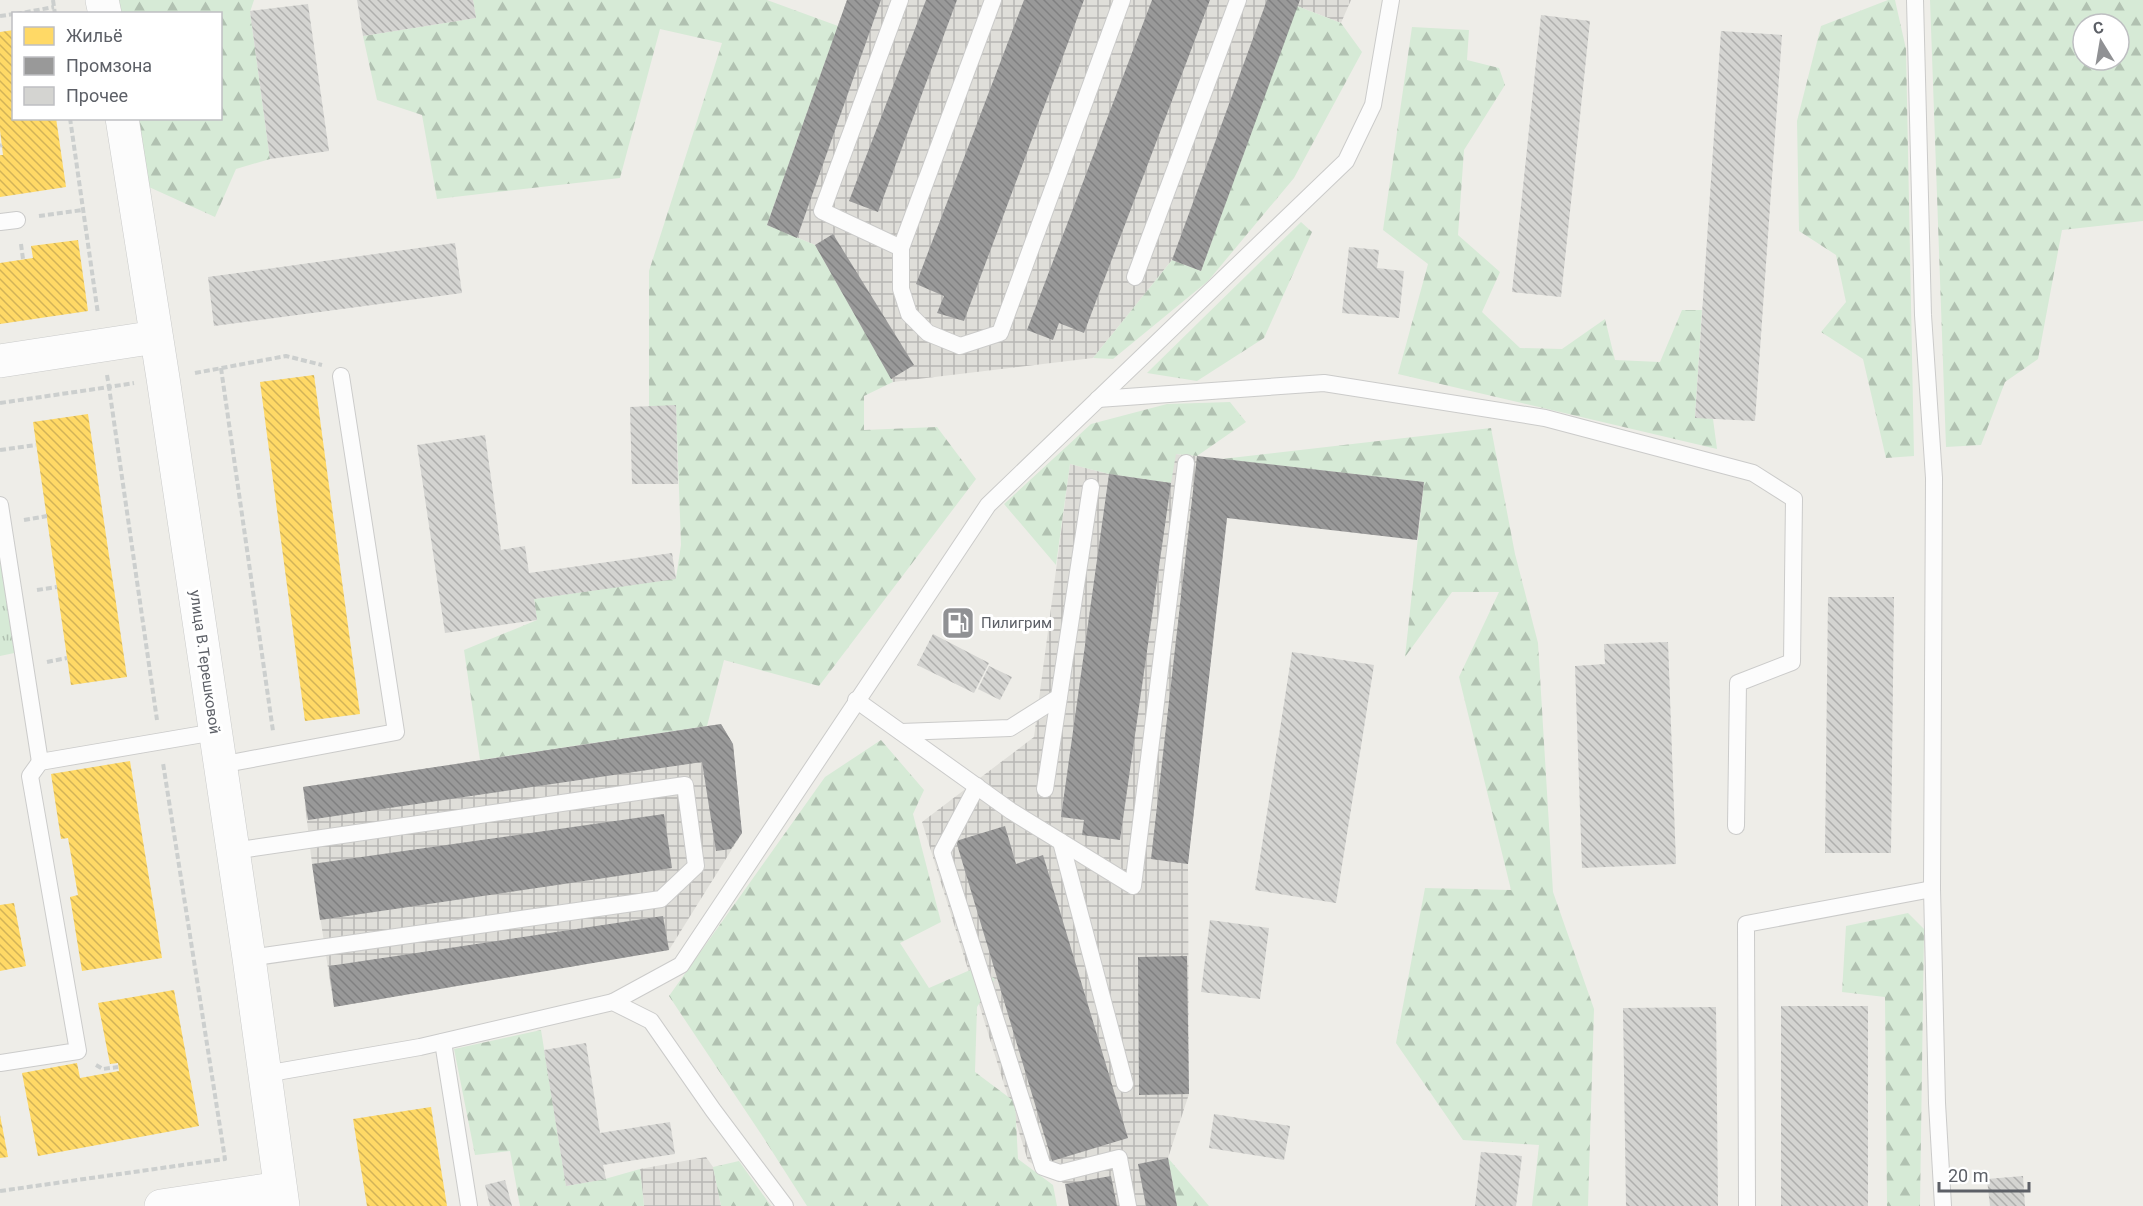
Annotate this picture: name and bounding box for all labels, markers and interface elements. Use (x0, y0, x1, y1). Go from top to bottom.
legend (12, 12, 222, 120)
north arrow (2071, 12, 2131, 72)
text: С (2091, 17, 2105, 38)
text: Жильё (66, 25, 122, 46)
text: Промзона (66, 55, 152, 76)
text: Прочее (66, 85, 128, 106)
street label: улица В.Терешковой (186, 589, 224, 735)
fuel station icon: Пилигрим (940, 605, 976, 641)
place label: Пилигрим (981, 614, 1052, 632)
scale bar (1939, 1155, 2029, 1193)
text: 20 m (1948, 1165, 1988, 1186)

